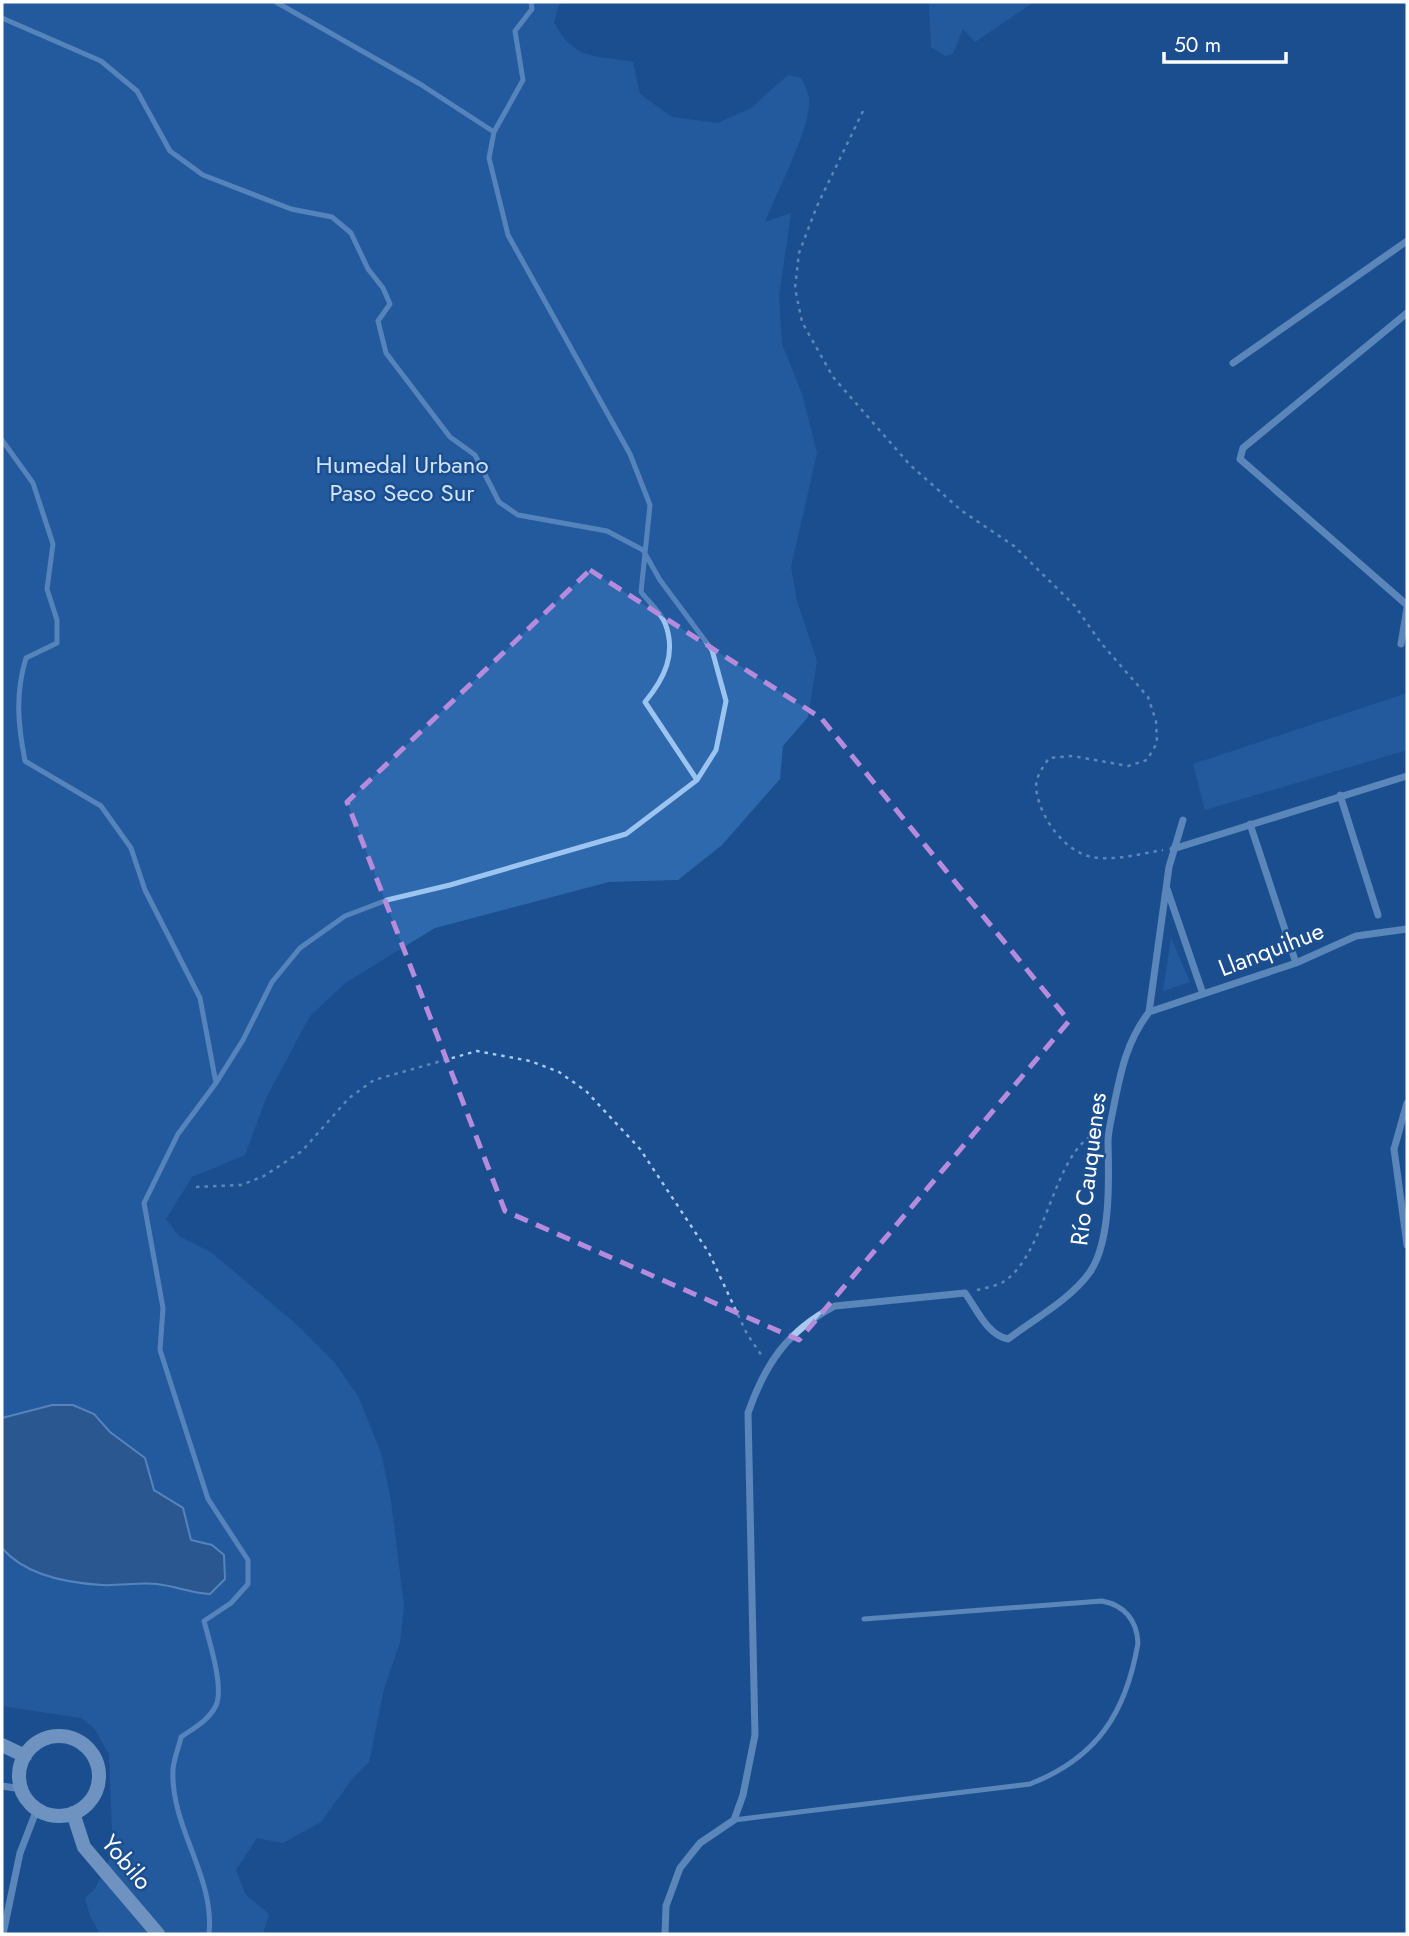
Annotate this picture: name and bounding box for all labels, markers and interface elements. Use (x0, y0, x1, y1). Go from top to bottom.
scale bar (1164, 21, 1286, 65)
text: 50 m (1174, 30, 1221, 60)
park label: Humedal Urbano Paso Seco Sur (316, 447, 488, 510)
street label: Llanquihue (1213, 913, 1329, 985)
street label: Río Cauquenes (1061, 1091, 1115, 1247)
street label: Yobilo (93, 1827, 161, 1897)

